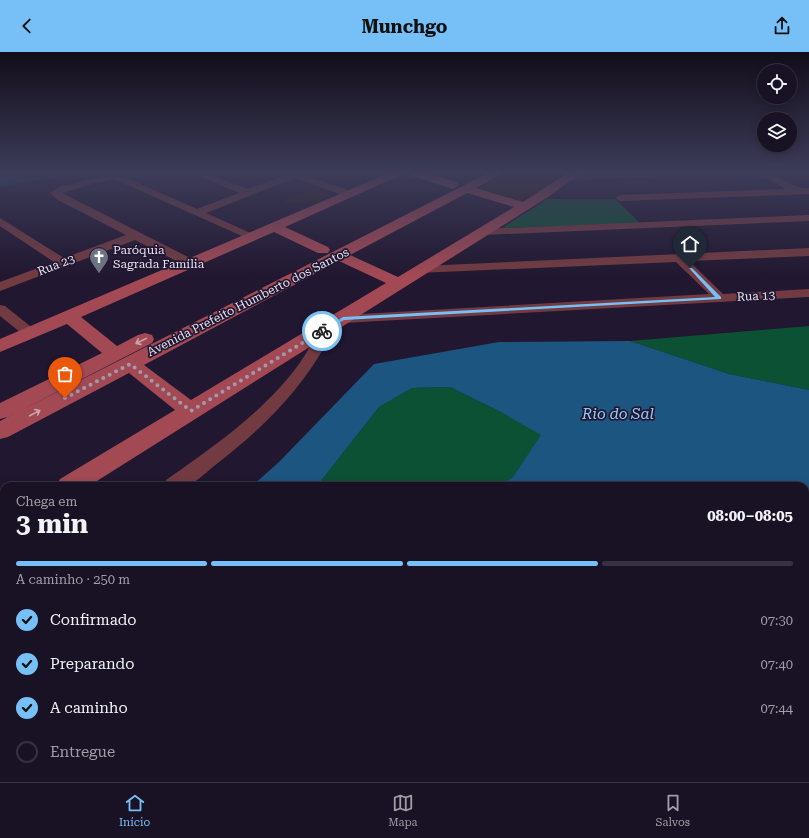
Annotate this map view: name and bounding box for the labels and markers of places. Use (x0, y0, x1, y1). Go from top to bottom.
pin (673, 227, 707, 268)
place label: Paróquia Sagrada Família (113, 243, 205, 271)
church icon: Paróquia Sagrada Família (88, 246, 110, 274)
pin (48, 357, 82, 398)

